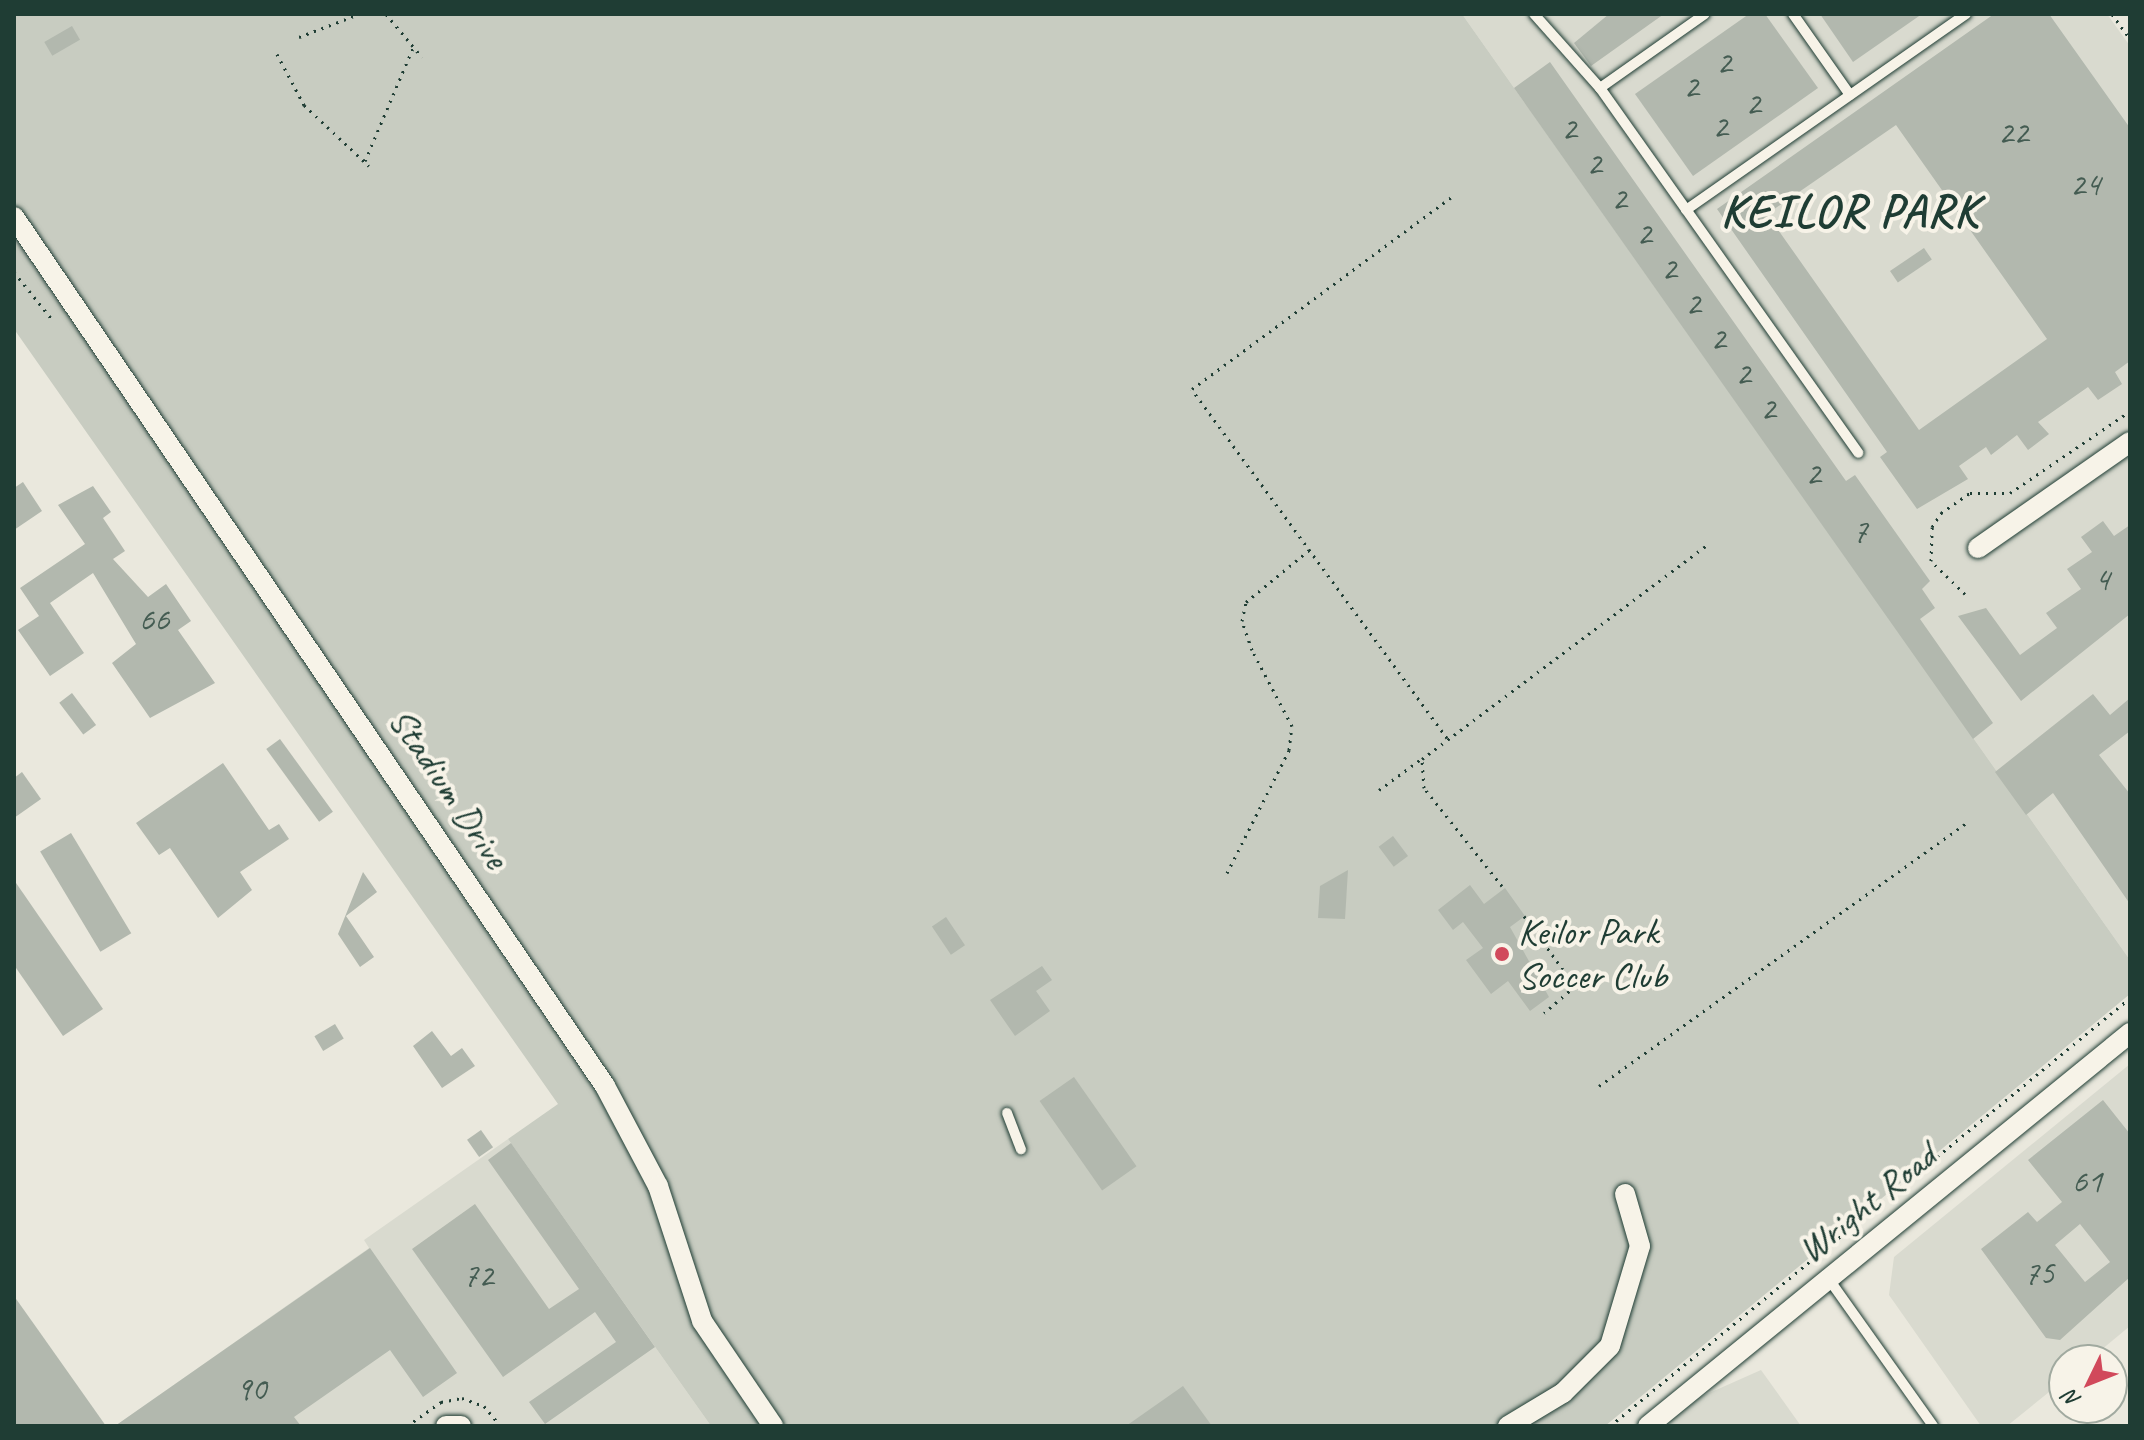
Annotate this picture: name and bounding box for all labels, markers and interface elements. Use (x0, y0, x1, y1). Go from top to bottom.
house number: 2 (1716, 42, 1732, 82)
house number: 2 (1683, 66, 1699, 106)
house number: 2 (1745, 83, 1761, 123)
house number: 2 (1712, 106, 1728, 146)
house number: 2 (1561, 108, 1577, 148)
house number: 22 (1998, 112, 2028, 152)
house number: 2 (1586, 143, 1602, 183)
house number: 24 (2070, 164, 2100, 204)
house number: 2 (1611, 178, 1627, 218)
district label: KEILOR PARK (1723, 183, 1977, 239)
house number: 2 (1636, 213, 1652, 253)
house number: 2 (1661, 248, 1677, 288)
house number: 2 (1685, 283, 1701, 323)
house number: 2 (1710, 318, 1726, 358)
house number: 2 (1735, 353, 1751, 393)
house number: 2 (1760, 388, 1776, 428)
house number: 2 (1805, 453, 1821, 493)
house number: 7 (1852, 511, 1868, 551)
house number: 4 (2094, 559, 2110, 599)
house number: 66 (139, 599, 169, 639)
street label: Stadium Drive (379, 699, 519, 877)
place label: Keilor Park Soccer Club (1518, 909, 1667, 998)
marker: Keilor Park Soccer Club (1493, 945, 1511, 963)
street label: Wright Road (1789, 1134, 1945, 1272)
house number: 61 (2072, 1161, 2102, 1201)
house number: 75 (2024, 1253, 2054, 1293)
house number: 72 (463, 1255, 493, 1295)
north arrow (2048, 1344, 2128, 1424)
house number: 90 (236, 1369, 266, 1409)
text: N (2057, 1384, 2087, 1414)

